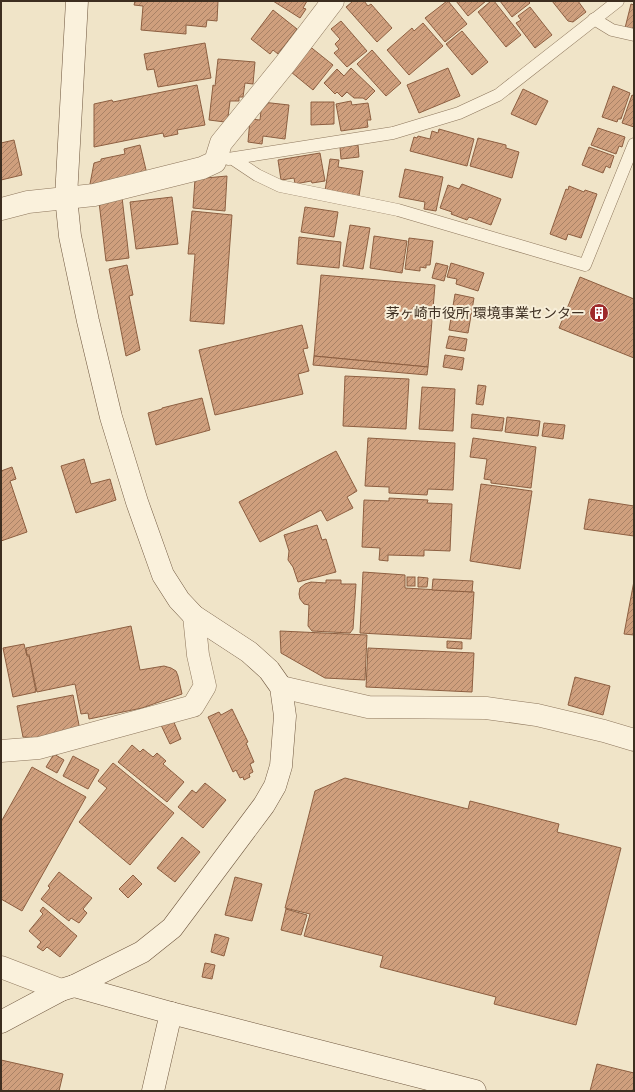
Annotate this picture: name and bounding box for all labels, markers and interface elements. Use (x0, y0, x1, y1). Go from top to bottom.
building icon: 茅ヶ崎市役所 環境事業センター (588, 302, 610, 324)
place label: 茅ヶ崎市役所 環境事業センター (386, 305, 585, 322)

